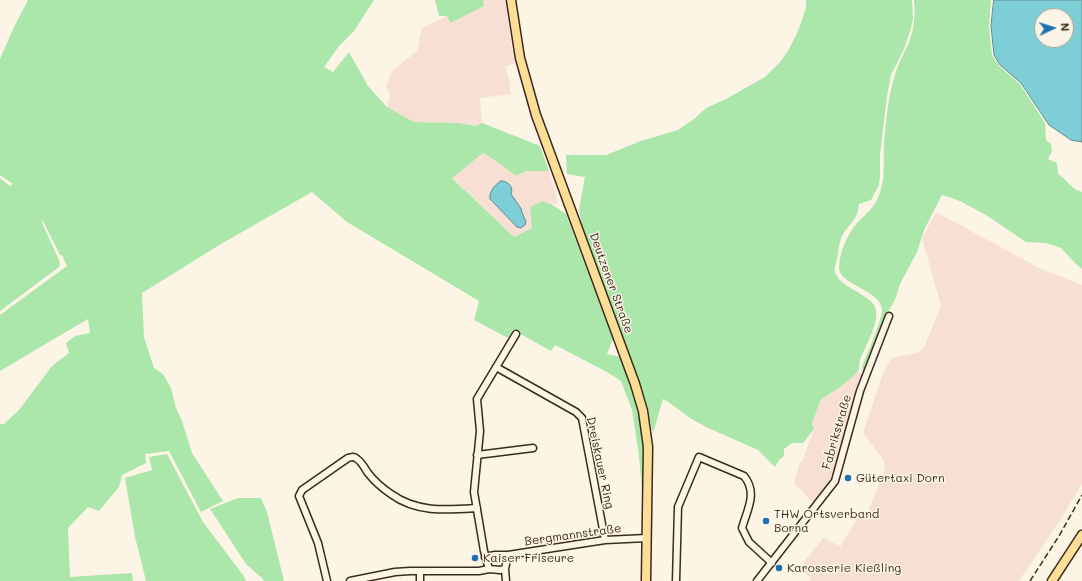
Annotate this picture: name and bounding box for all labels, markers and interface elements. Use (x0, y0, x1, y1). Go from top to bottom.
north arrow (1034, 8, 1074, 48)
text: N (1058, 22, 1073, 32)
street label: Deutzener Straße (586, 231, 636, 335)
street label: Fabrikstraße (819, 393, 855, 471)
street label: Dreiskauer Ring (583, 416, 617, 510)
place label: Gütertaxi Dorn (856, 471, 945, 485)
marker: Gütertaxi Dorn (843, 473, 853, 483)
place label: THW Ortsverband Borna (774, 507, 879, 535)
marker: THW Ortsverband Borna (761, 516, 771, 526)
street label: Bergmannstraße (524, 521, 622, 549)
place label: Kaiser Friseure (483, 551, 574, 565)
marker: Kaiser Friseure (470, 553, 480, 563)
place label: Karosserie Kießling (787, 561, 901, 575)
marker: Karosserie Kießling (774, 563, 784, 573)

